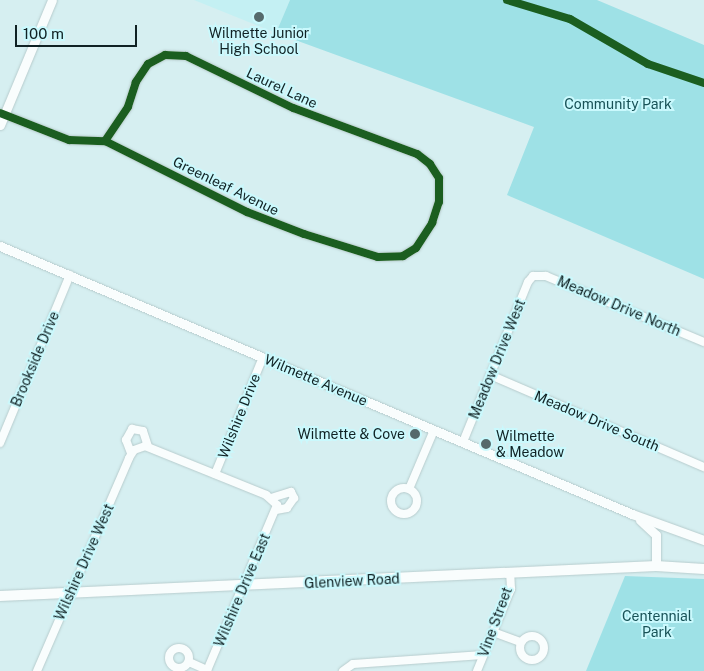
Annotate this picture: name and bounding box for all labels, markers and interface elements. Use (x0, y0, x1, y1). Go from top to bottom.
marker: Wilmette Junior High School (253, 11, 265, 23)
scale bar (18, 15, 140, 47)
text: 100 m (23, 25, 64, 42)
place label: Wilmette Junior High School (209, 25, 309, 58)
street label: Laurel Lane (244, 64, 320, 112)
park label: Community Park (564, 96, 672, 112)
street label: Greenleaf Avenue (170, 153, 282, 219)
street label: Meadow Drive North (555, 272, 683, 340)
street label: Meadow Drive West (465, 296, 529, 422)
street label: Brookside Drive (7, 309, 63, 409)
street label: Wilmette Avenue (262, 351, 370, 409)
street label: Wilshire Drive (214, 371, 264, 461)
street label: Meadow Drive South (532, 387, 662, 455)
place label: Wilmette & Cove (297, 426, 405, 442)
marker: Wilmette & Cove (409, 428, 421, 440)
place label: Wilmette & Meadow (496, 428, 564, 461)
marker: Wilmette & Meadow (480, 438, 492, 450)
street label: Wilshire Drive West (51, 501, 117, 623)
street label: Wilshire Drive East (210, 531, 274, 649)
street label: Glenview Road (304, 570, 400, 592)
street label: Vine Street (475, 585, 515, 659)
park label: Centennial Park (622, 608, 692, 640)

